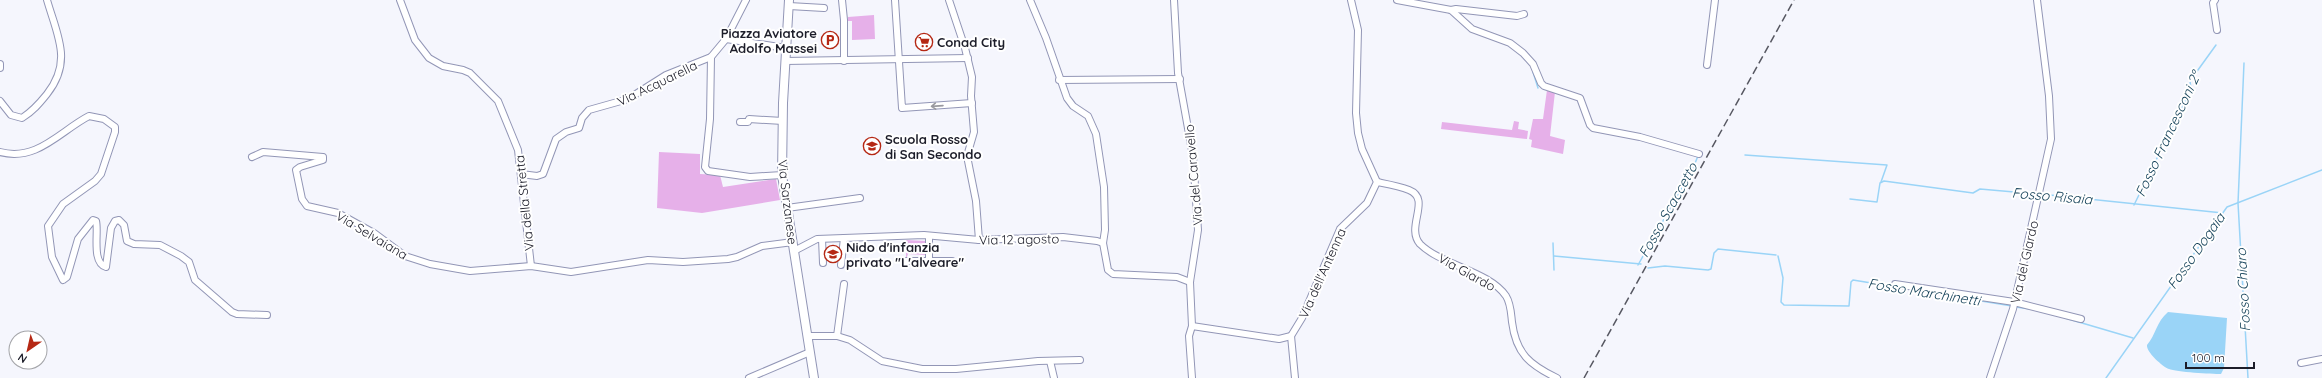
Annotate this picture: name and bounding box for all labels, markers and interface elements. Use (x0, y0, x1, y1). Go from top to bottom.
place label: Piazza Aviatore Adolfo Massei (721, 25, 817, 56)
parking icon: Piazza Aviatore Adolfo Massei (820, 30, 840, 50)
supermarket icon: Conad City (914, 32, 934, 52)
place label: Conad City (937, 34, 1005, 50)
street label: Via Acquarella (614, 57, 700, 109)
water label: Fosso Francesconi 2° (2131, 66, 2206, 199)
one-way arrow (931, 102, 944, 109)
street label: Via del Caravello (1181, 124, 1205, 226)
place label: Scuola Rosso di San Secondo (885, 131, 982, 162)
school or university icon: Scuola Rosso di San Secondo (862, 136, 882, 156)
street label: Via della Stretta (511, 154, 537, 252)
street label: Via Sarzanese (775, 159, 801, 245)
water label: Fosso Scaccetto (1635, 159, 1702, 260)
water label: Fosso Risaia (2011, 184, 2094, 209)
street label: Via Selvaiana (333, 207, 411, 263)
water label: Fosso Dogaia (2163, 208, 2230, 293)
street label: Via del Giardo (2007, 219, 2041, 305)
street label: Via dell'Antenna (1295, 225, 1349, 321)
street label: Via 12 agosto (979, 230, 1059, 248)
place label: Nido d'infanzia privato "L'alveare" (846, 239, 964, 270)
school or university icon: Nido d'infanzia privato "L'alveare" (823, 244, 843, 264)
water label: Fosso Chiaro (2232, 247, 2254, 332)
street label: Via Giardo (1436, 250, 1499, 294)
water label: Fosso Marchinetti (1867, 274, 1983, 310)
north arrow (8, 330, 48, 370)
scale bar (2186, 344, 2254, 370)
text: N (15, 350, 30, 366)
text: 100 m (2192, 350, 2225, 365)

